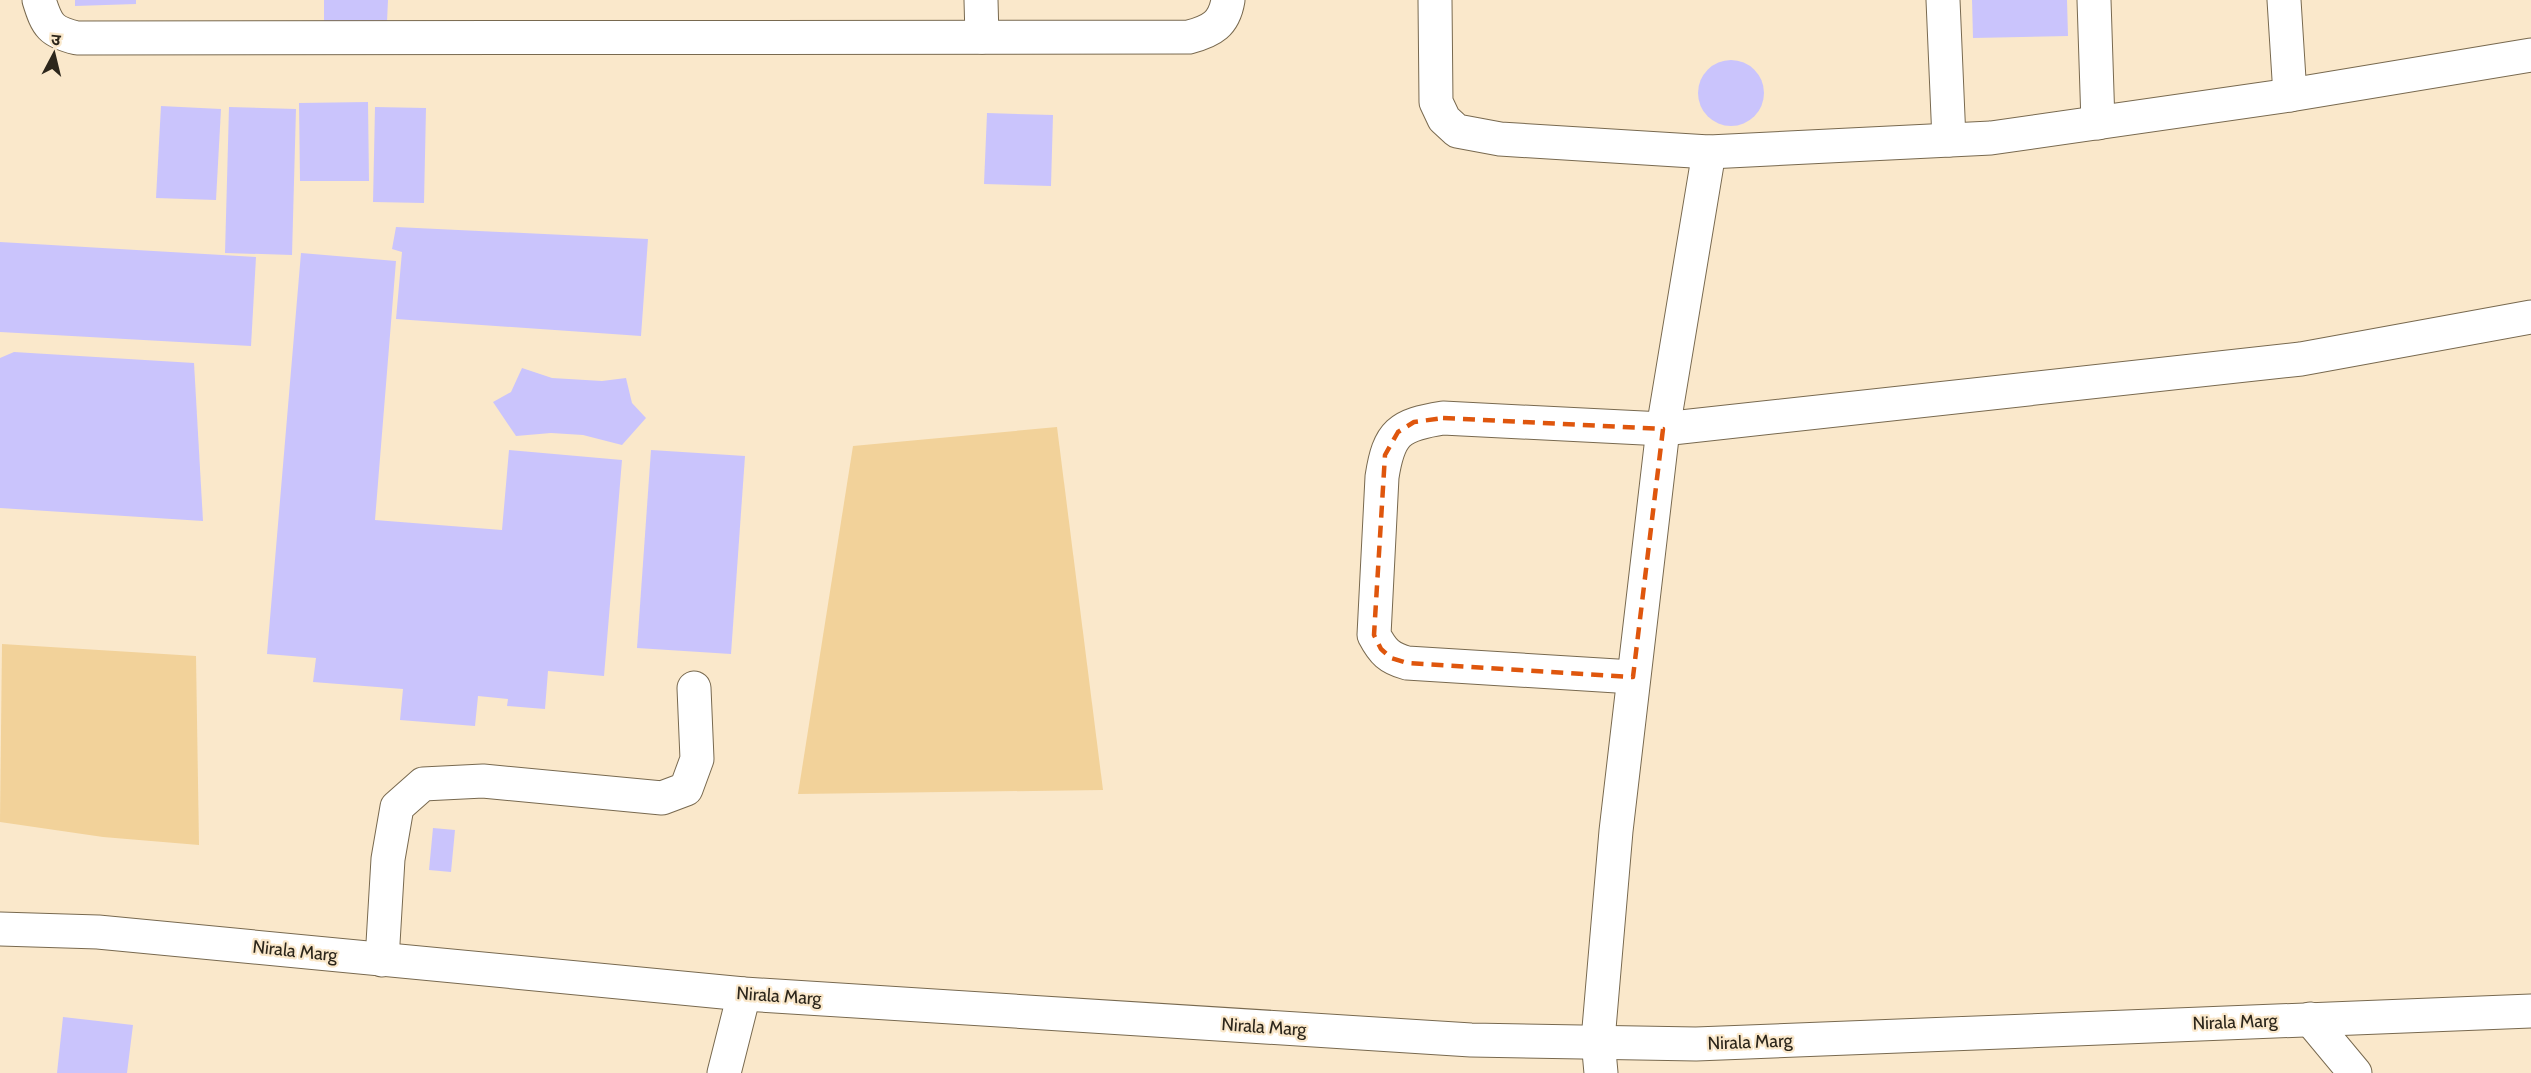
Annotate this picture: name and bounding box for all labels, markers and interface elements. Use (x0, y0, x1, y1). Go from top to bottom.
north arrow (24, 24, 84, 84)
text: उ (50, 30, 62, 50)
street label: Nirala Marg (251, 936, 340, 966)
street label: Nirala Marg (736, 982, 823, 1010)
street label: Nirala Marg (2192, 1009, 2279, 1034)
street label: Nirala Marg (1221, 1013, 1308, 1041)
street label: Nirala Marg (1707, 1029, 1794, 1054)

